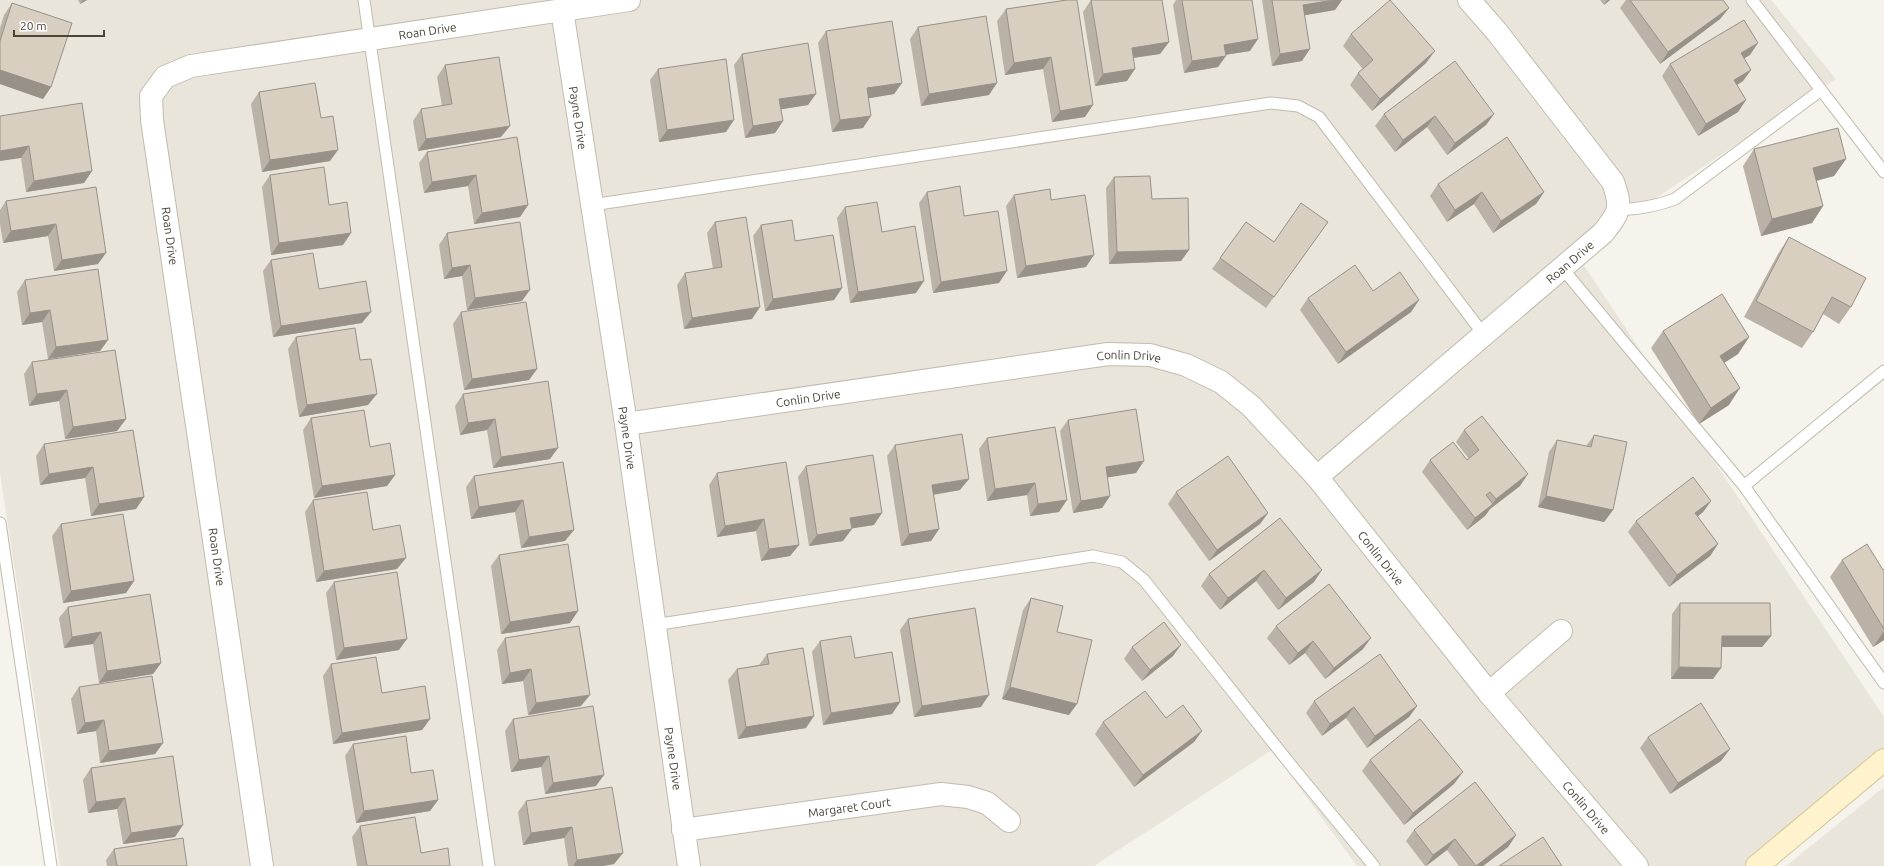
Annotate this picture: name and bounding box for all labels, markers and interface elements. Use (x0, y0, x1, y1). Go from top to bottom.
scale bar (14, 12, 104, 38)
text: 20 m (20, 19, 47, 32)
street label: Roan Drive (397, 20, 457, 41)
street label: Payne Drive (567, 85, 590, 150)
street label: Roan Drive (159, 206, 181, 266)
street label: Roan Drive (1543, 238, 1596, 286)
street label: Conlin Drive (1095, 347, 1163, 364)
street label: Conlin Drive (775, 386, 841, 409)
street label: Payne Drive (617, 405, 639, 470)
street label: Roan Drive (206, 527, 228, 587)
street label: Conlin Drive (1356, 528, 1407, 587)
street label: Payne Drive (663, 726, 685, 791)
street label: Conlin Drive (1560, 778, 1613, 836)
street label: Margaret Court (807, 795, 892, 819)

